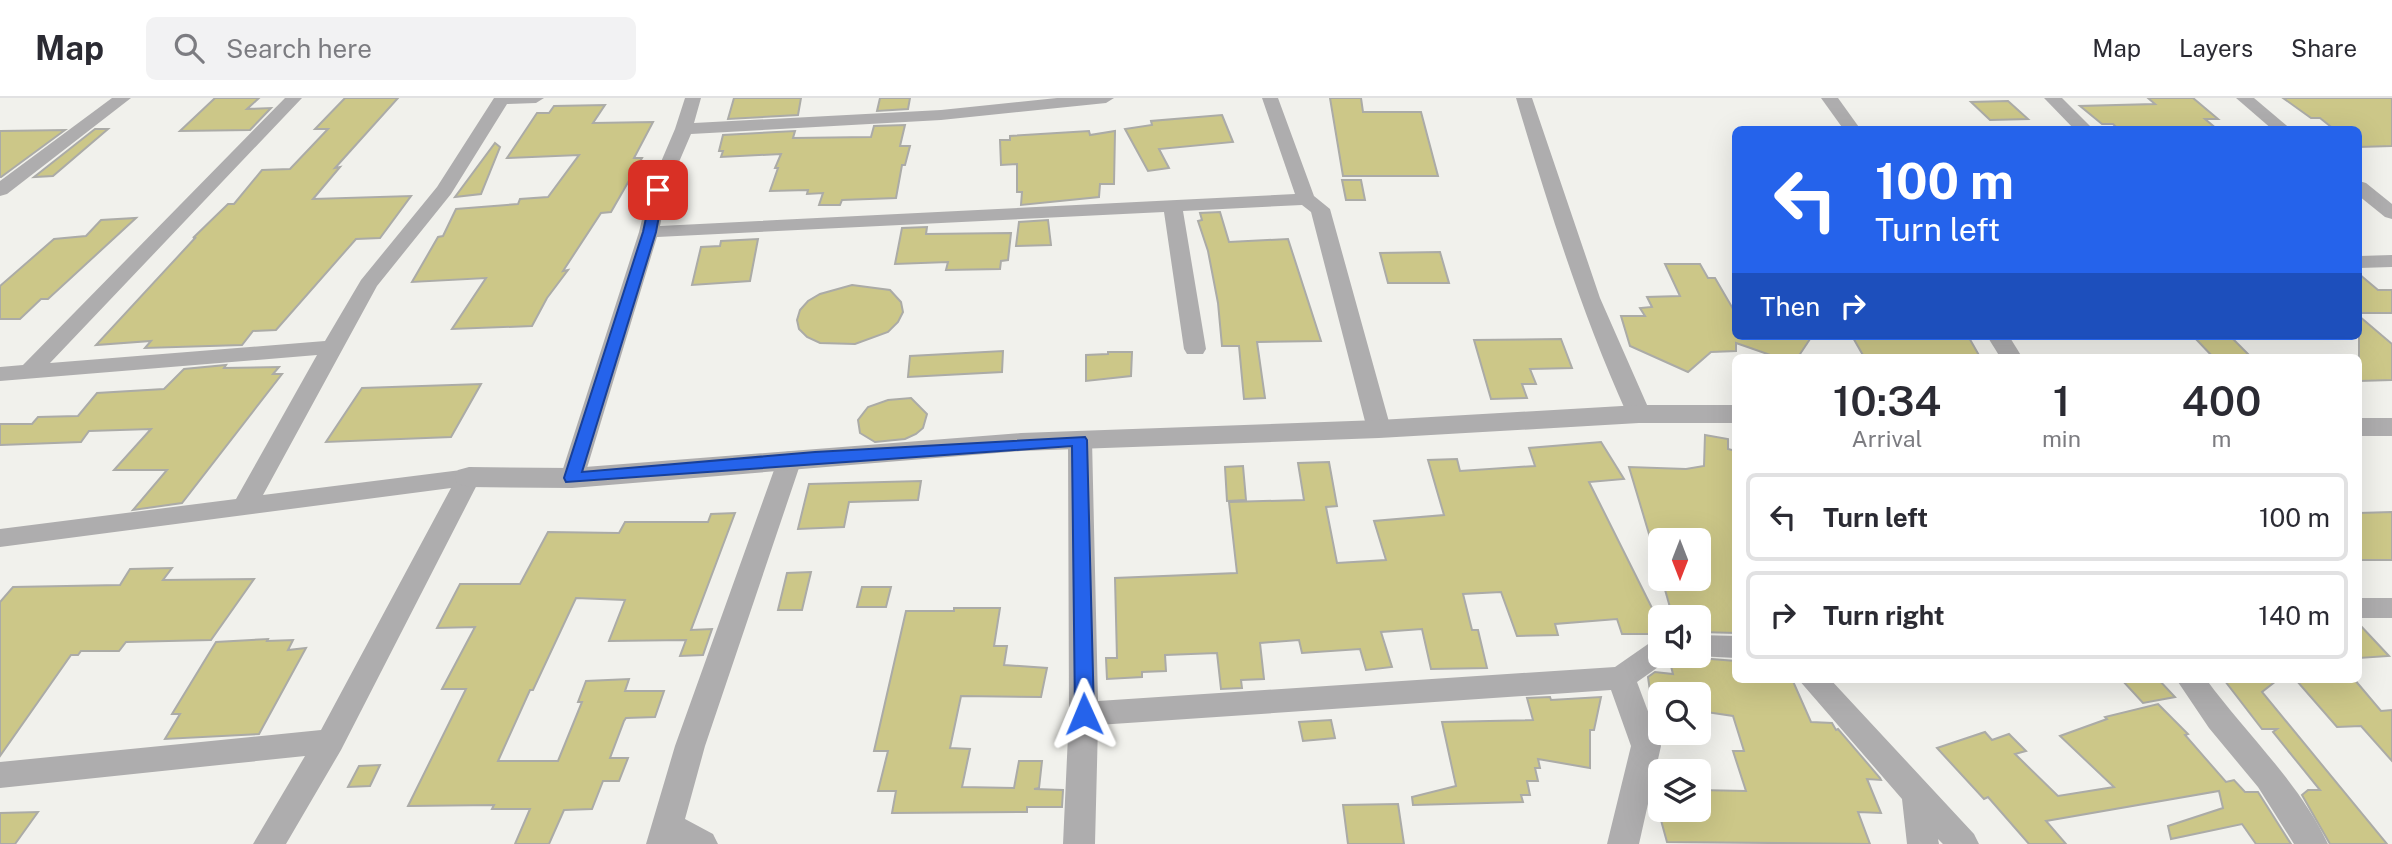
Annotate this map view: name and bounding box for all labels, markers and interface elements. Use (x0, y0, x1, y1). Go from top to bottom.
search box (146, 17, 636, 80)
text: Map (35, 29, 104, 67)
icon: search (170, 29, 208, 67)
text: Search here (226, 33, 372, 64)
text: Map (2092, 34, 2141, 62)
text: Layers (2179, 34, 2253, 62)
text: Share (2291, 34, 2357, 62)
text: 100 m (1875, 152, 2014, 210)
icon: left (1760, 154, 1851, 245)
pin (628, 160, 688, 220)
icon: arrive (639, 171, 677, 209)
text: Turn left (1875, 211, 2000, 248)
icon: right (1834, 287, 1872, 325)
text: Then (1760, 291, 1820, 322)
text: 10:34 (1833, 376, 1941, 425)
text: 1 (2053, 376, 2070, 425)
text: 400 (2182, 376, 2261, 425)
text: Arrival (1851, 425, 1922, 452)
text: min (2042, 425, 2081, 452)
text: m (2212, 425, 2231, 452)
icon: left (1764, 498, 1802, 536)
text: Turn left (1823, 502, 1928, 533)
text: 100 m (2259, 502, 2330, 533)
north arrow (1648, 528, 1712, 592)
map controls (1648, 528, 1711, 822)
icon: right (1764, 596, 1802, 634)
text: Turn right (1823, 600, 1945, 631)
text: 140 m (2258, 600, 2330, 631)
button: sound (1648, 605, 1711, 668)
position arrow (1047, 677, 1121, 751)
button: search (1648, 682, 1711, 745)
button: layers (1648, 759, 1711, 822)

